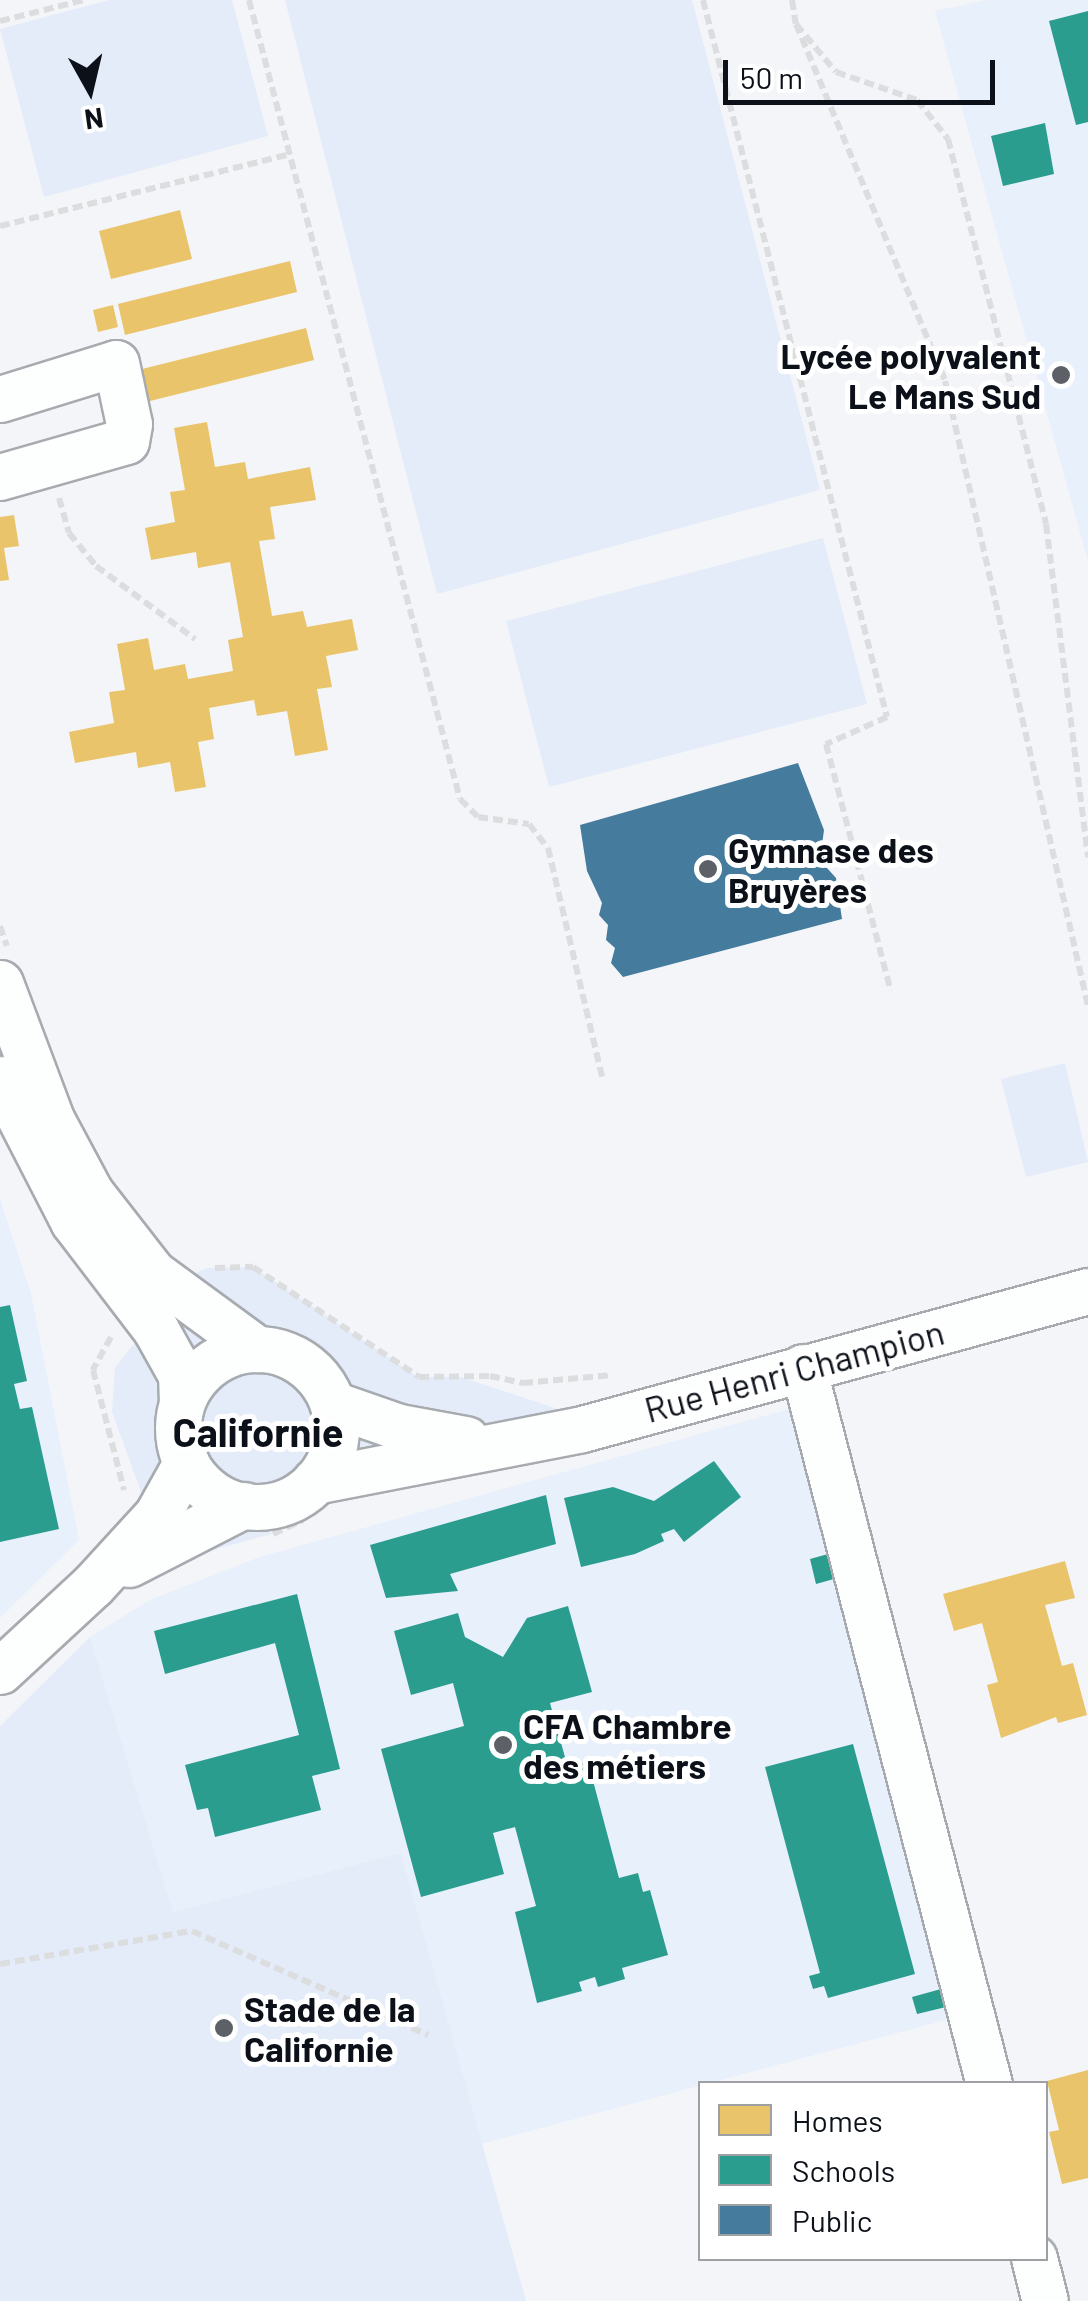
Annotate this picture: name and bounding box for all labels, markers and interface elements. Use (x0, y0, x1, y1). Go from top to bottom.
north arrow (40, 40, 140, 140)
scale bar (728, 40, 1000, 102)
text: 50 m (740, 59, 803, 95)
text: N (83, 102, 106, 138)
place label: Lycée polyvalent Le Mans Sud (780, 334, 1041, 416)
marker: Lycée polyvalent Le Mans Sud (1050, 364, 1072, 386)
place label: Gymnase des Bruyères (728, 828, 934, 910)
marker: Gymnase des Bruyères (697, 858, 719, 880)
street label: Rue Henri Champion (640, 1310, 948, 1430)
district label: Californie (172, 1407, 344, 1455)
place label: CFA Chambre des métiers (523, 1704, 732, 1786)
marker: CFA Chambre des métiers (492, 1734, 514, 1756)
place label: Stade de la Californie (244, 1987, 415, 2069)
marker: Stade de la Californie (213, 2017, 235, 2039)
legend (698, 2081, 1048, 2261)
text: Homes (792, 2102, 883, 2138)
text: Schools (792, 2152, 895, 2188)
text: Public (792, 2202, 872, 2238)

